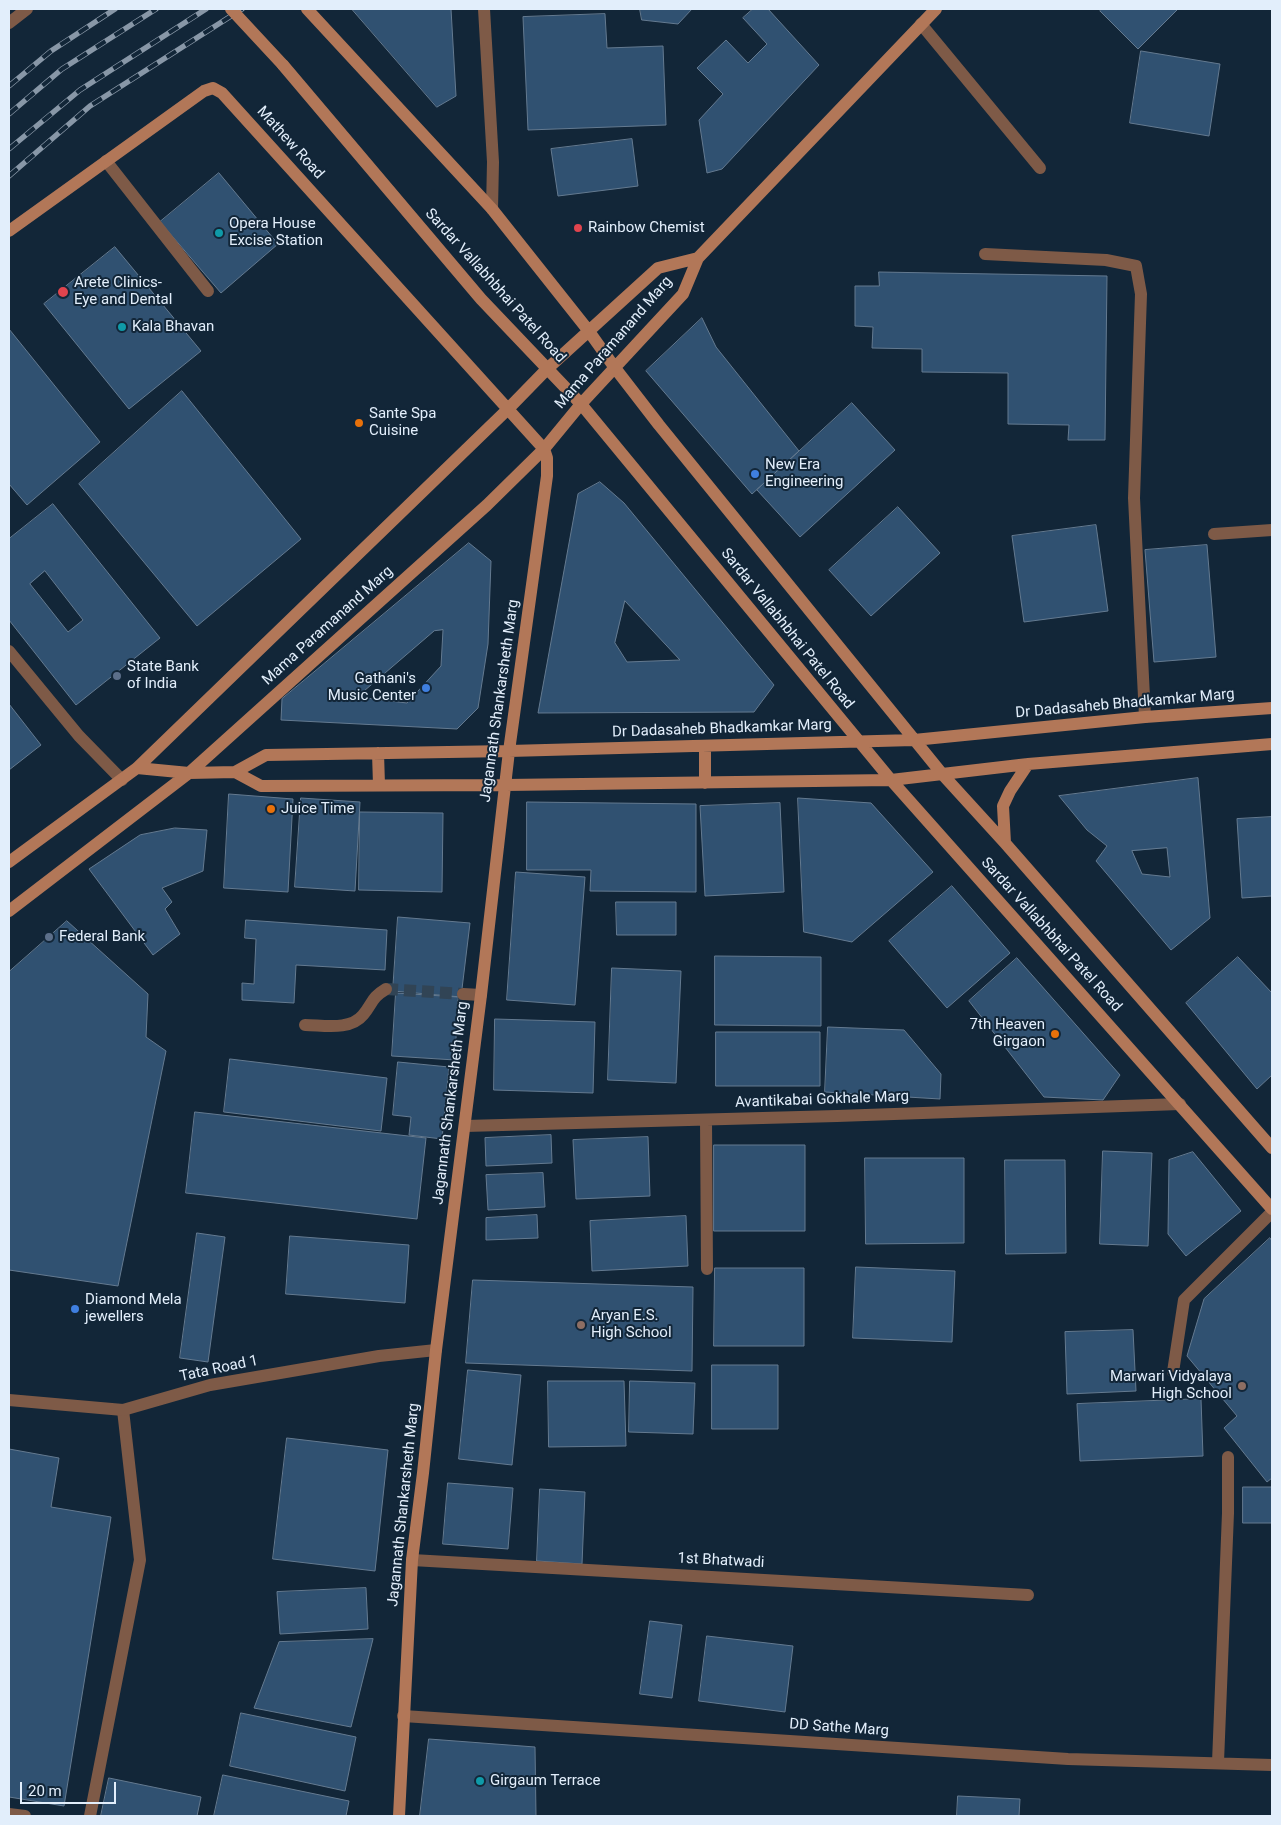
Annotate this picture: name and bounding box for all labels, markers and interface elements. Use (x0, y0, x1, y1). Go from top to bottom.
street label: Mathew Road (253, 103, 327, 183)
street label: Sardar Vallabhbhai Patel Road (421, 205, 569, 367)
place label: Opera House Excise Station (229, 215, 323, 250)
place label: Rainbow Chemist (588, 219, 705, 237)
marker: Rainbow Chemist (572, 222, 584, 234)
marker: Opera House Excise Station (213, 227, 225, 239)
street label: Mama Paramanand Marg (552, 273, 676, 413)
place label: Arete Clinics- Eye and Dental (74, 274, 172, 309)
marker: Arete Clinics- Eye and Dental (56, 285, 70, 299)
place label: Kala Bhavan (132, 318, 214, 336)
marker: Kala Bhavan (116, 321, 128, 333)
place label: Sante Spa Cuisine (369, 405, 436, 440)
marker: Sante Spa Cuisine (353, 417, 365, 429)
place label: New Era Engineering (765, 456, 844, 491)
marker: New Era Engineering (749, 468, 761, 480)
street label: Sardar Vallabhbhai Patel Road (717, 545, 857, 713)
street label: Mama Paramanand Marg (259, 563, 397, 689)
street label: Jagannath Shankarsheth Marg (477, 598, 523, 804)
place label: State Bank of India (127, 658, 199, 693)
marker: State Bank of India (111, 670, 123, 682)
place label: Gathani's Music Center (328, 670, 416, 705)
marker: Gathani's Music Center (420, 682, 432, 694)
street label: Dr Dadasaheb Bhadkamkar Marg (1015, 685, 1235, 723)
street label: Dr Dadasaheb Bhadkamkar Marg (612, 716, 832, 742)
place label: Juice Time (281, 800, 354, 818)
marker: Juice Time (265, 803, 277, 815)
street label: Sardar Vallabhbhai Patel Road (977, 854, 1125, 1016)
place label: Federal Bank (59, 928, 145, 946)
marker: Federal Bank (43, 931, 55, 943)
street label: Jagannath Shankarsheth Marg (430, 1000, 472, 1206)
place label: 7th Heaven Girgaon (970, 1016, 1045, 1051)
marker: 7th Heaven Girgaon (1049, 1028, 1061, 1040)
street label: Avantikabai Gokhale Marg (735, 1088, 909, 1112)
place label: Diamond Mela jewellers (85, 1291, 182, 1326)
marker: Diamond Mela jewellers (69, 1303, 81, 1315)
place label: Aryan E.S. High School (591, 1307, 672, 1342)
marker: Aryan E.S. High School (575, 1319, 587, 1331)
street label: Tata Road 1 (178, 1352, 260, 1386)
place label: Marwari Vidyalaya High School (1110, 1368, 1232, 1403)
marker: Marwari Vidyalaya High School (1236, 1380, 1248, 1392)
street label: Jagannath Shankarsheth Marg (384, 1402, 424, 1608)
street label: 1st Bhatwadi (677, 1550, 765, 1572)
street label: DD Sathe Marg (789, 1716, 889, 1740)
scale bar (22, 1772, 119, 1804)
place label: Girgaum Terrace (490, 1772, 601, 1790)
marker: Girgaum Terrace (474, 1775, 486, 1787)
text: 20 m (28, 1782, 62, 1800)

